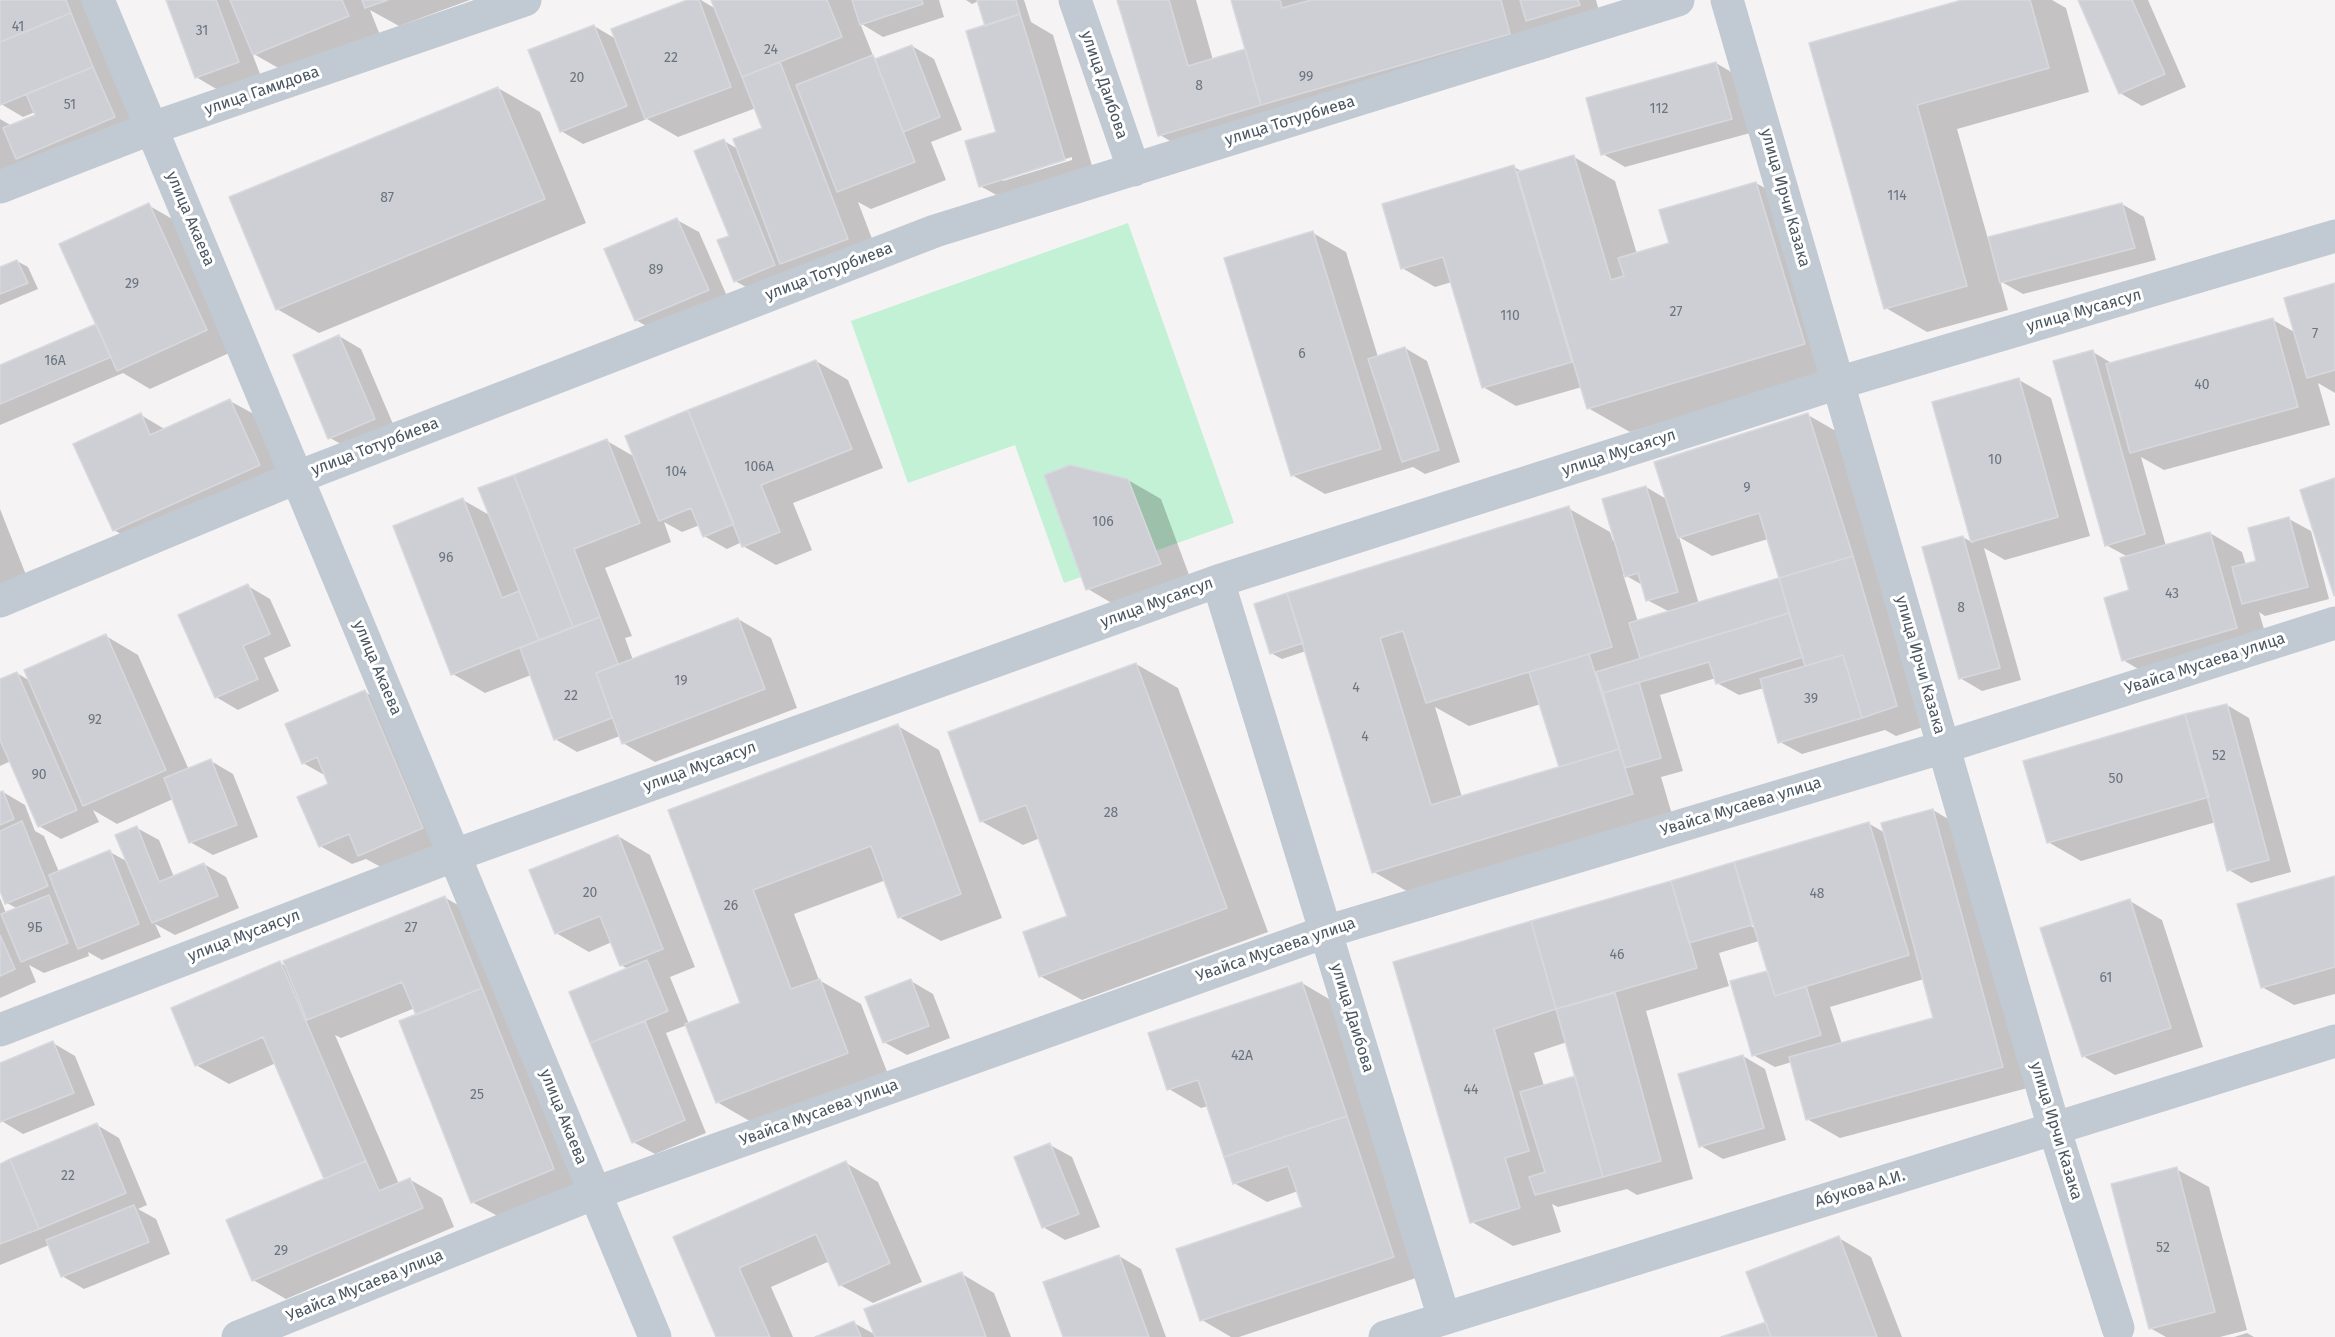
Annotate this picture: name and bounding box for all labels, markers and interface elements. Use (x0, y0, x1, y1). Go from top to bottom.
house number: 41 (12, 19, 24, 35)
house number: 31 (196, 23, 208, 39)
street label: улица Даибова (1077, 28, 1131, 142)
house number: 24 (764, 42, 778, 58)
house number: 22 (664, 50, 678, 66)
street label: улица Гамидова (202, 62, 322, 120)
house number: 99 (1299, 69, 1313, 85)
house number: 20 (570, 70, 584, 86)
house number: 8 (1195, 78, 1203, 94)
street label: улица Тотурбиева (1223, 92, 1357, 150)
house number: 51 (64, 97, 76, 113)
house number: 112 (1650, 101, 1668, 117)
street label: улица Ирчи Казака (1756, 127, 1814, 269)
street label: улица Акаева (161, 169, 219, 269)
house number: 114 (1887, 188, 1907, 204)
house number: 87 (380, 190, 394, 206)
street label: улица Тотурбиева (763, 239, 895, 305)
house number: 89 (649, 262, 663, 278)
house number: 29 (125, 276, 139, 292)
street label: улица Мусаясул (2024, 285, 2144, 337)
house number: 27 (1669, 304, 1683, 320)
house number: 110 (1500, 308, 1520, 324)
house number: 7 (2312, 326, 2318, 342)
house number: 6 (1298, 346, 1306, 362)
house number: 16А (44, 353, 66, 369)
house number: 40 (2194, 377, 2210, 393)
street label: улица Тотурбиева (309, 414, 441, 480)
street label: улица Мусаясул (1560, 426, 1678, 480)
house number: 10 (1988, 452, 2002, 468)
house number: 106А (744, 459, 774, 475)
house number: 104 (665, 464, 687, 480)
house number: 9 (1743, 480, 1751, 496)
house number: 106 (1092, 514, 1114, 530)
house number: 96 (439, 550, 453, 566)
street label: улица Мусаясул (1098, 574, 1216, 632)
house number: 43 (2165, 586, 2179, 602)
street label: улица Ирчи Казака (1891, 594, 1949, 736)
house number: 8 (1957, 600, 1965, 616)
street label: улица Акаева (348, 618, 406, 718)
street label: Увайса Мусаева улица (2122, 629, 2288, 699)
house number: 19 (674, 673, 688, 689)
house number: 4 (1352, 680, 1360, 696)
house number: 22 (564, 688, 578, 704)
house number: 39 (1804, 691, 1818, 707)
house number: 92 (88, 712, 102, 728)
house number: 4 (1361, 729, 1369, 745)
street label: улица Мусаясул (641, 738, 759, 796)
house number: 52 (2212, 748, 2226, 764)
house number: 90 (31, 767, 47, 783)
house number: 50 (2109, 771, 2123, 787)
street label: Увайса Мусаева улица (1658, 773, 1824, 841)
house number: 28 (1104, 805, 1118, 821)
house number: 20 (583, 885, 597, 901)
house number: 48 (1809, 886, 1825, 902)
house number: 26 (724, 898, 738, 914)
street label: улица Мусаясул (185, 906, 303, 966)
street label: Увайса Мусаева улица (1194, 914, 1358, 986)
house number: 9Б (27, 920, 43, 936)
house number: 27 (404, 920, 418, 936)
house number: 46 (1610, 947, 1624, 963)
street label: улица Даибова (1326, 961, 1378, 1075)
house number: 61 (2100, 970, 2112, 986)
house number: 42А (1231, 1048, 1253, 1064)
street label: улица Ирчи Казака (2026, 1060, 2086, 1202)
street label: улица Акаева (535, 1067, 591, 1167)
street label: Увайса Мусаева улица (737, 1075, 901, 1151)
house number: 44 (1464, 1082, 1478, 1098)
house number: 25 (470, 1087, 484, 1103)
street label: Абукова А.И. (1813, 1166, 1907, 1212)
house number: 22 (61, 1168, 75, 1184)
house number: 52 (2156, 1240, 2170, 1256)
house number: 29 (274, 1243, 288, 1259)
street label: Увайса Мусаева улица (284, 1246, 446, 1326)

